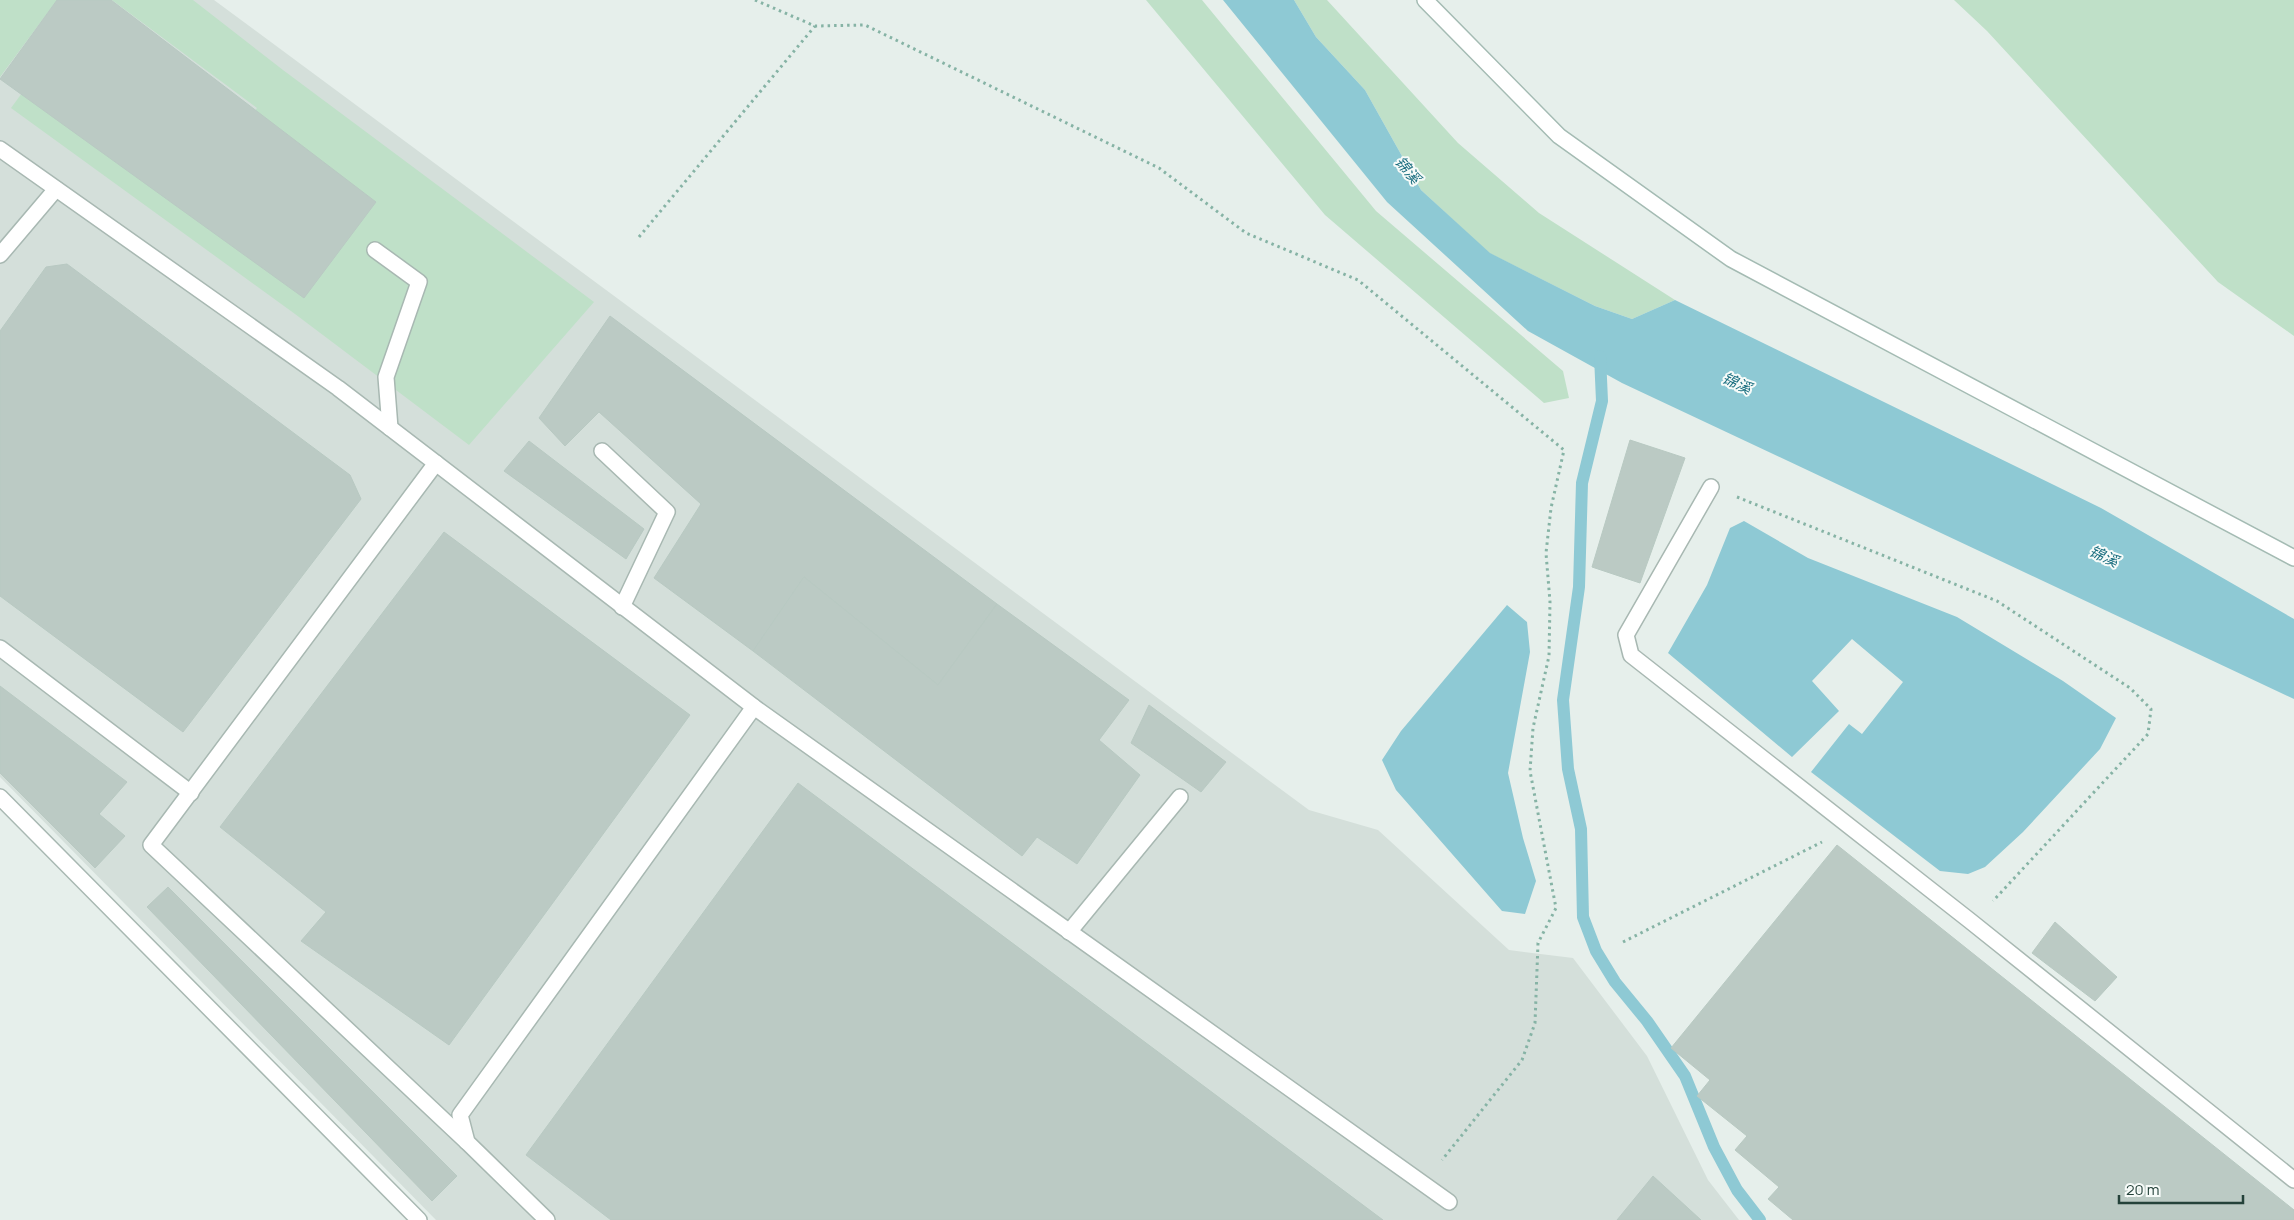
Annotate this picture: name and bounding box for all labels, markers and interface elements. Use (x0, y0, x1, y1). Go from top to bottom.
water label: 锦溪 (1390, 152, 1427, 190)
water label: 锦溪 (1719, 367, 1757, 400)
water label: 锦溪 (2086, 540, 2124, 573)
scale bar (2119, 1172, 2243, 1204)
text: 20 m (2126, 1179, 2159, 1200)

